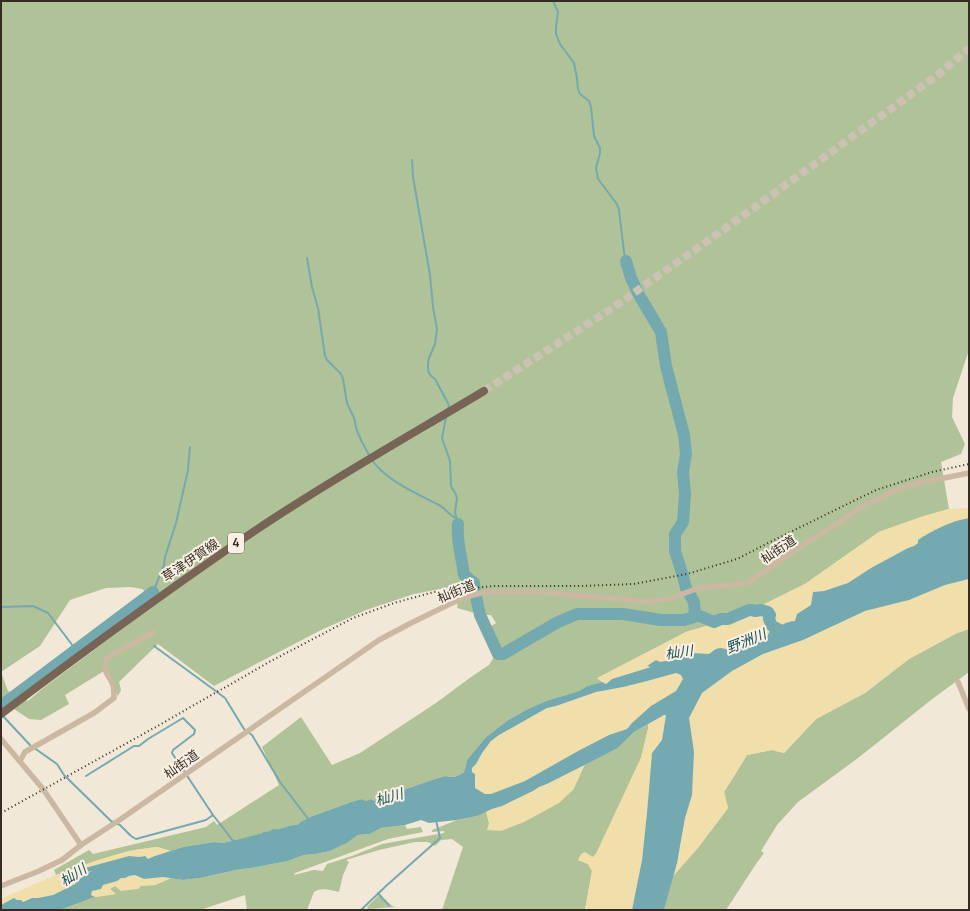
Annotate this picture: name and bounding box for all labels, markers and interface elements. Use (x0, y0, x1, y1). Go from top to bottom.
street label: 杣街道 (757, 531, 799, 567)
road number: 4 (228, 533, 244, 553)
street label: 草津伊賀線 (158, 534, 222, 586)
street label: 杣街道 (435, 575, 477, 607)
water label: 野洲川 (723, 623, 771, 657)
water label: 杣川 (664, 640, 696, 663)
street label: 杣街道 (160, 745, 202, 783)
water label: 杣川 (373, 783, 407, 810)
water label: 杣川 (56, 858, 91, 890)

